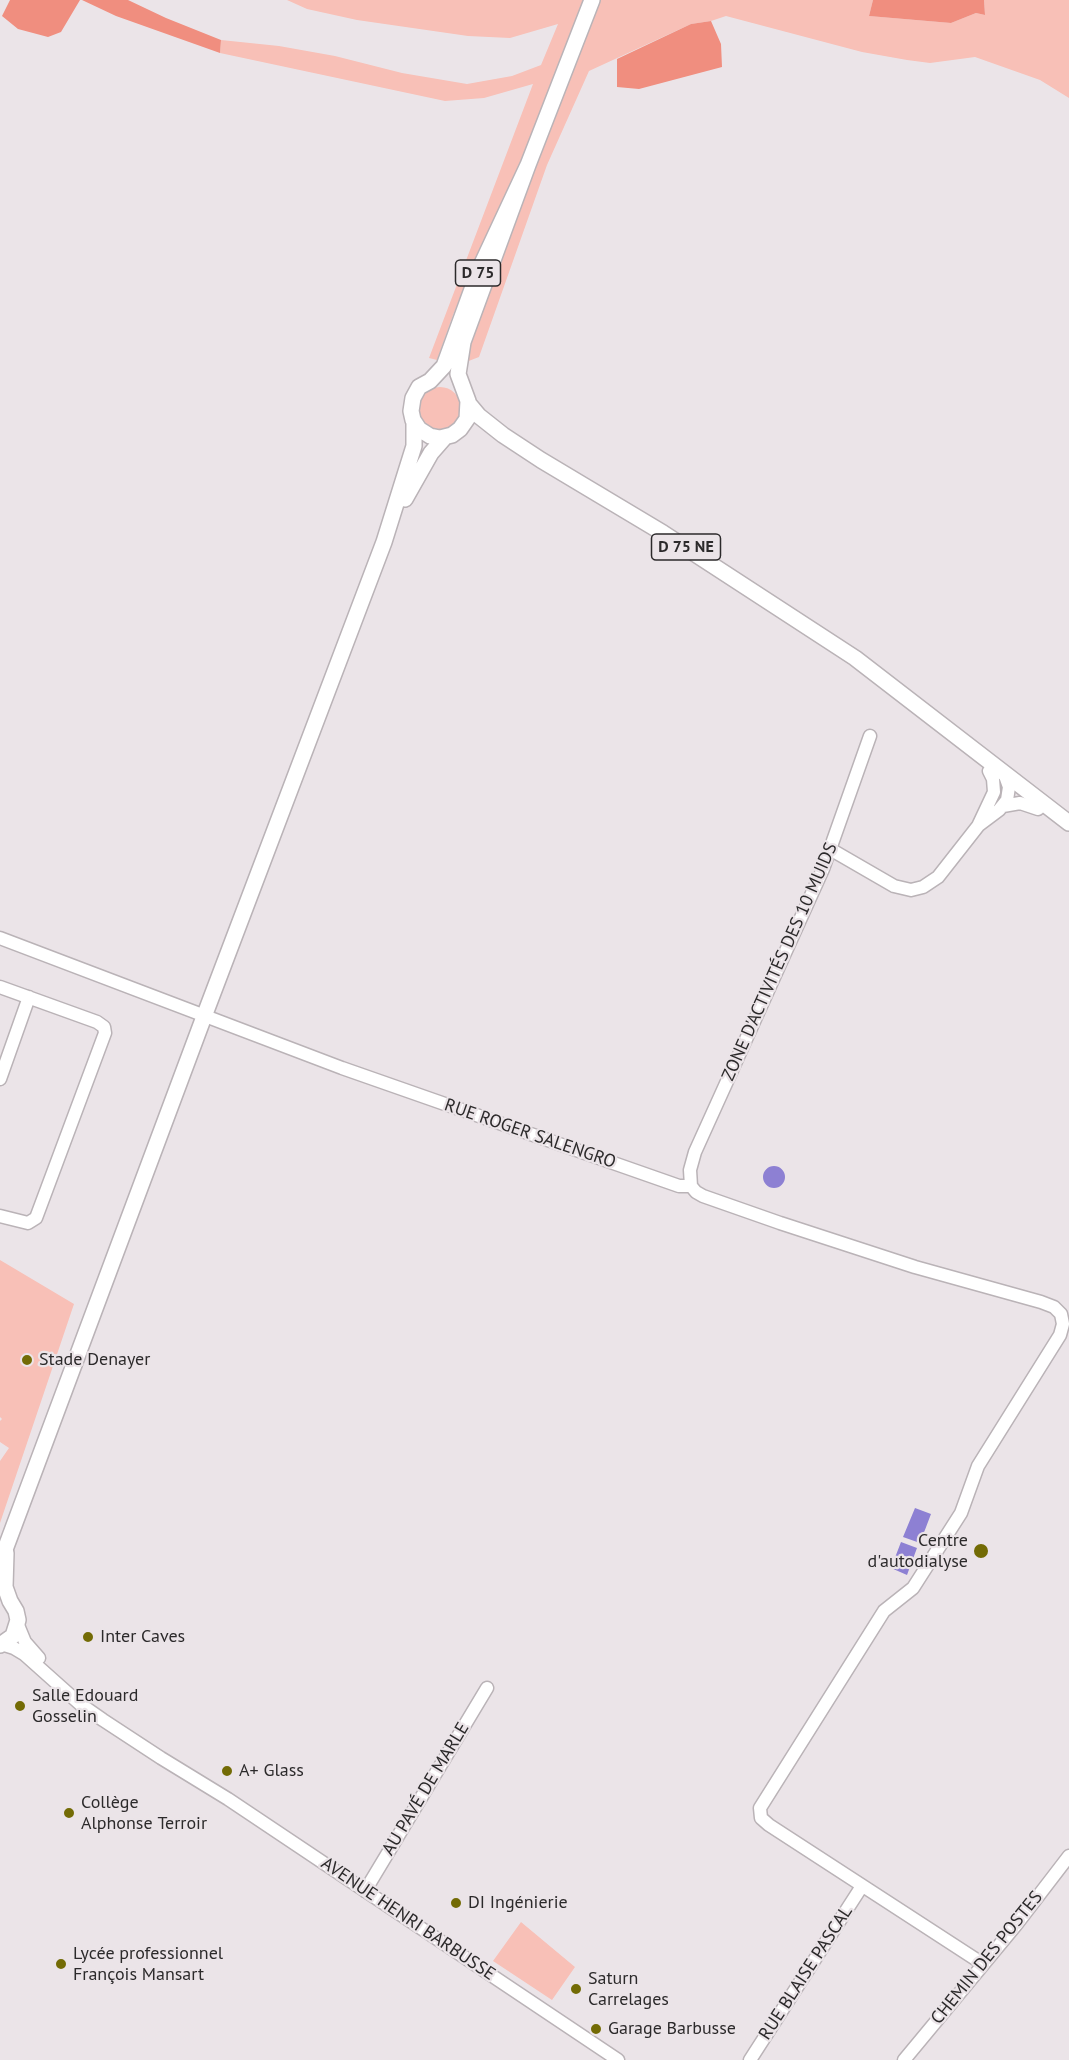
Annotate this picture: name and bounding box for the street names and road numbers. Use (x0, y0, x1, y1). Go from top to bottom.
road number: D 75 (456, 260, 500, 286)
road number: D 75 NE (652, 534, 720, 560)
street label: ZONE D'ACTIVITÉS DES 10 MUIDS (718, 840, 842, 1084)
street label: RUE ROGER SALENGRO (442, 1095, 618, 1173)
street label: AU PAVÉ DE MARLE (378, 1719, 474, 1859)
street label: AVENUE HENRI BARBUSSE (317, 1853, 499, 1985)
street label: CHEMIN DES POSTES (927, 1887, 1047, 2029)
street label: RUE BLAISE PASCAL (755, 1902, 857, 2044)

